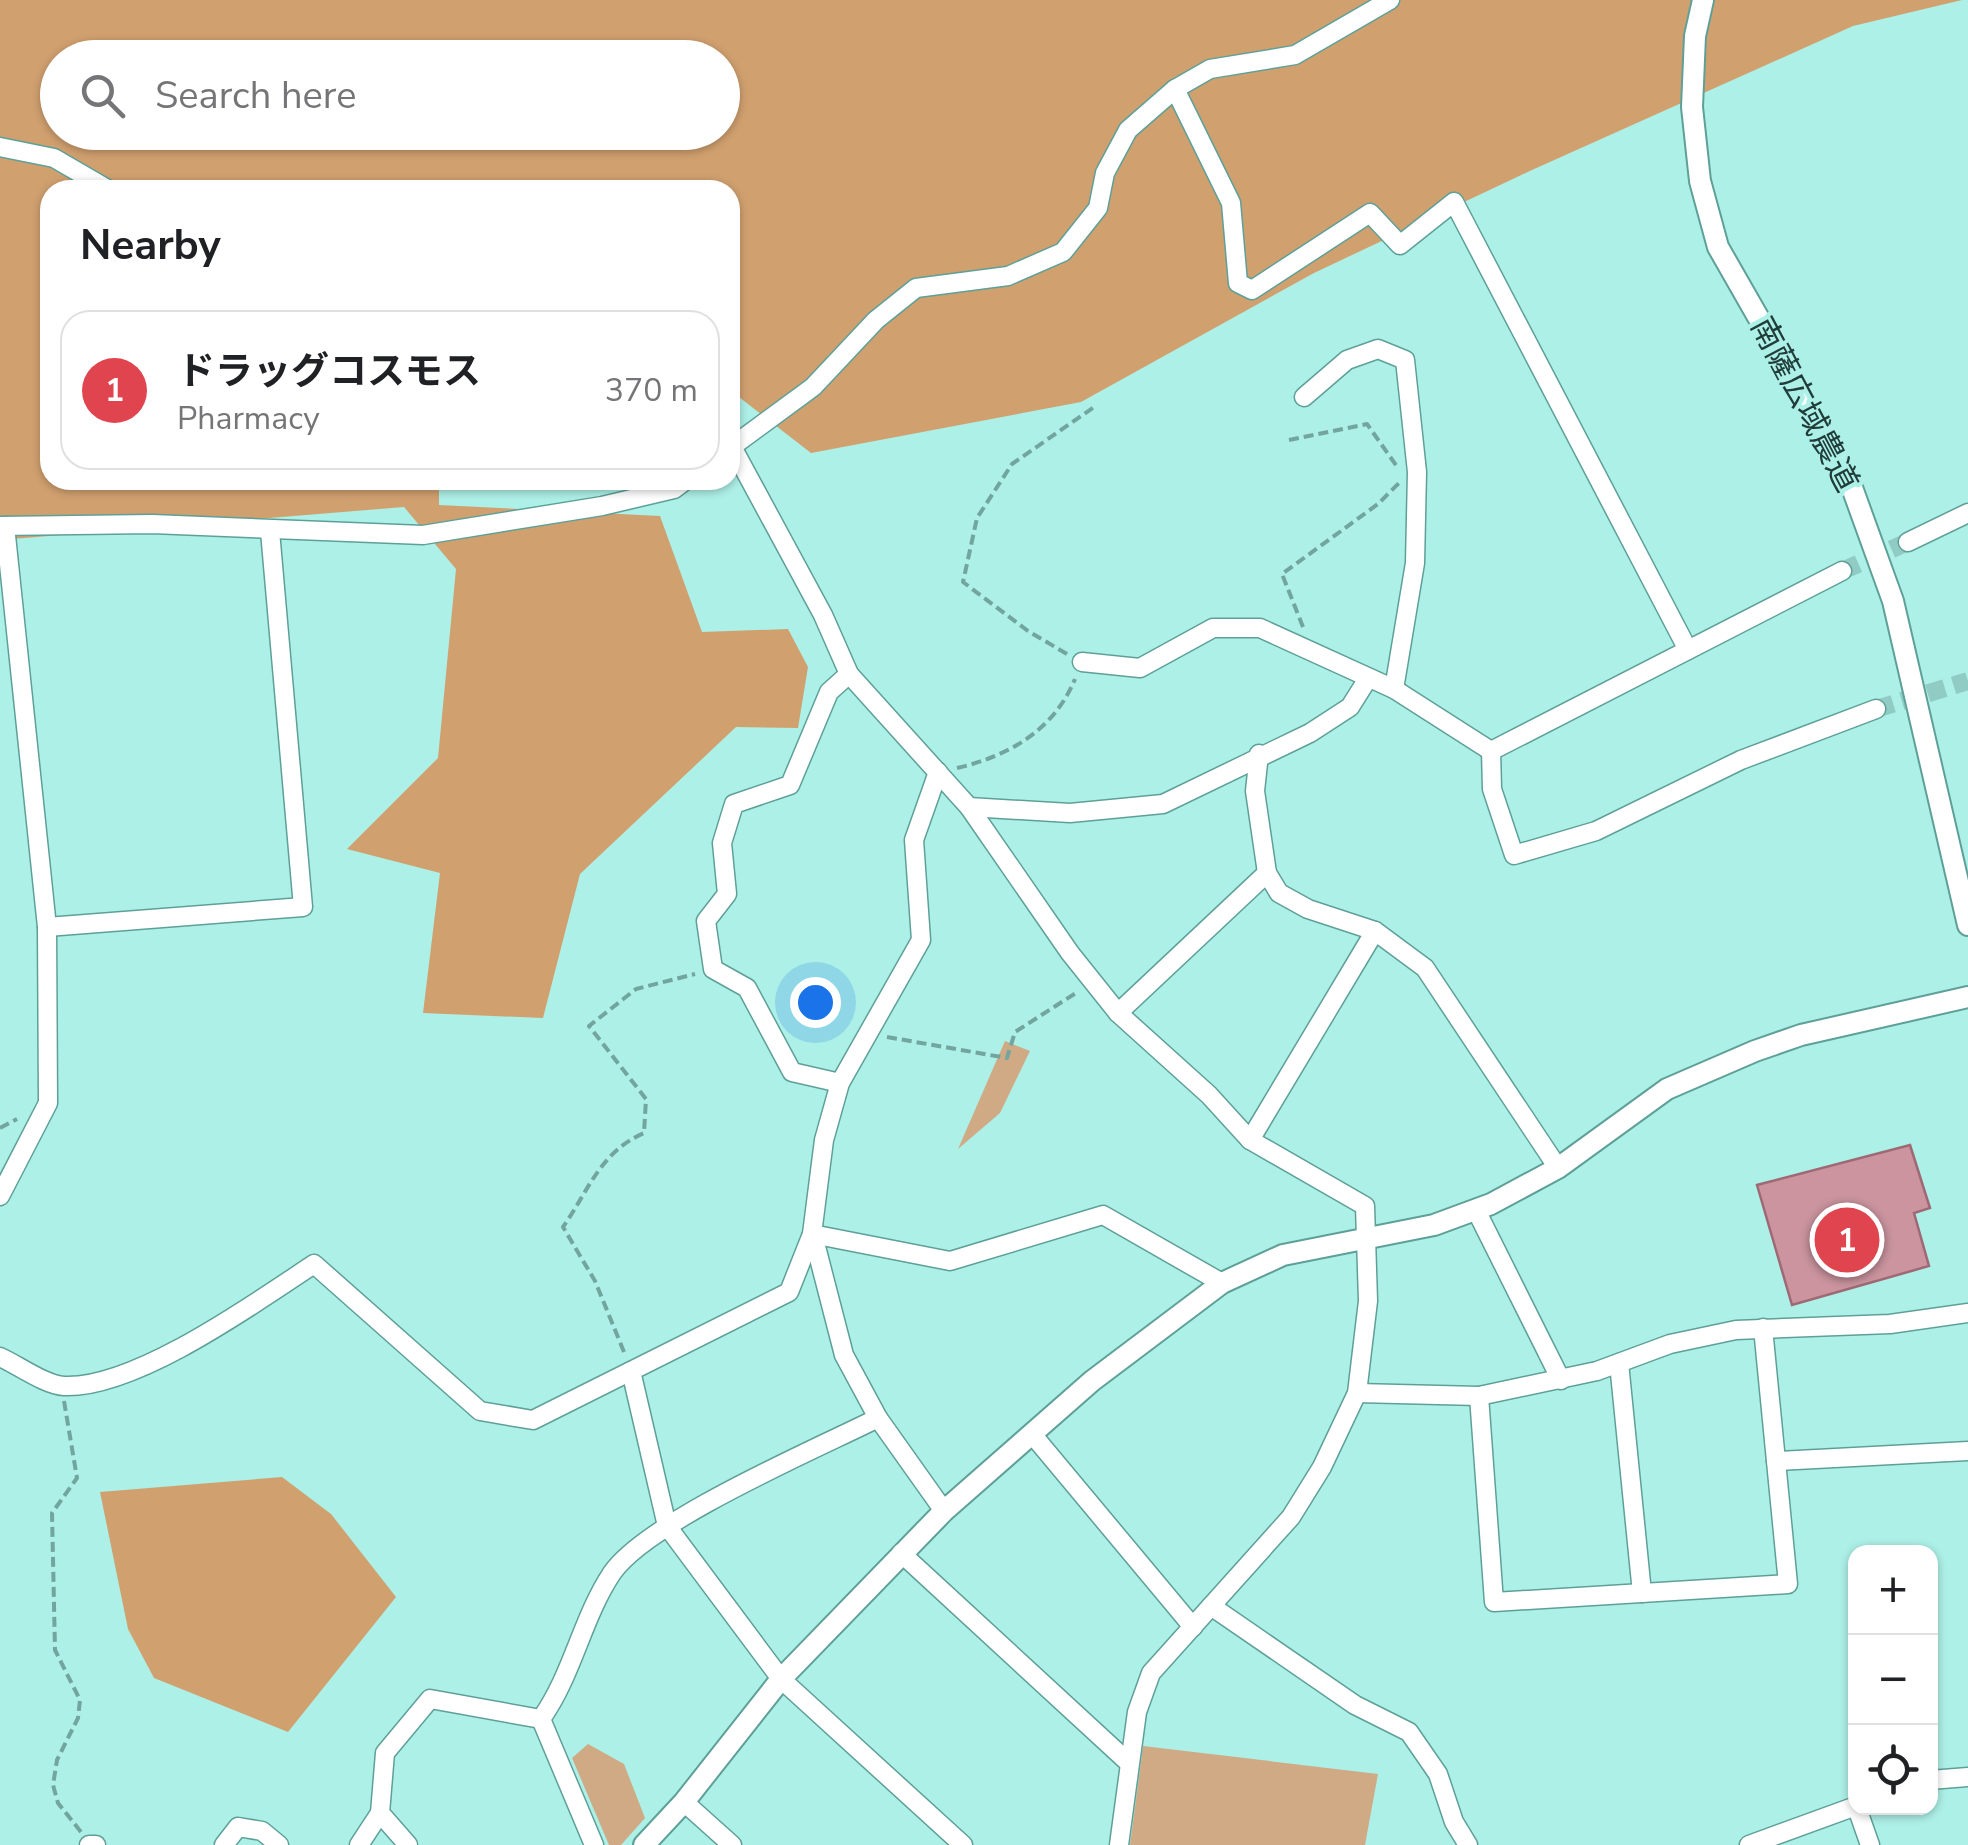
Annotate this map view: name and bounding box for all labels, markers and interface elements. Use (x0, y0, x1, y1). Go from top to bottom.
search box (40, 40, 740, 150)
icon: search (75, 68, 130, 123)
text: Search here (155, 70, 356, 121)
text: Nearby (80, 217, 221, 274)
street label: 南薩広域農道 (1741, 309, 1869, 499)
text: ドラッグコスモス (177, 346, 481, 397)
text: 1 (105, 369, 124, 412)
text: 370 m (605, 369, 698, 412)
text: Pharmacy (177, 397, 320, 440)
your location (790, 977, 841, 1028)
pin: 1 (1814, 1202, 1880, 1278)
map controls (1848, 1545, 1938, 1815)
button: + (1848, 1545, 1938, 1635)
button: − (1848, 1635, 1938, 1725)
button: locate (1848, 1725, 1938, 1815)

